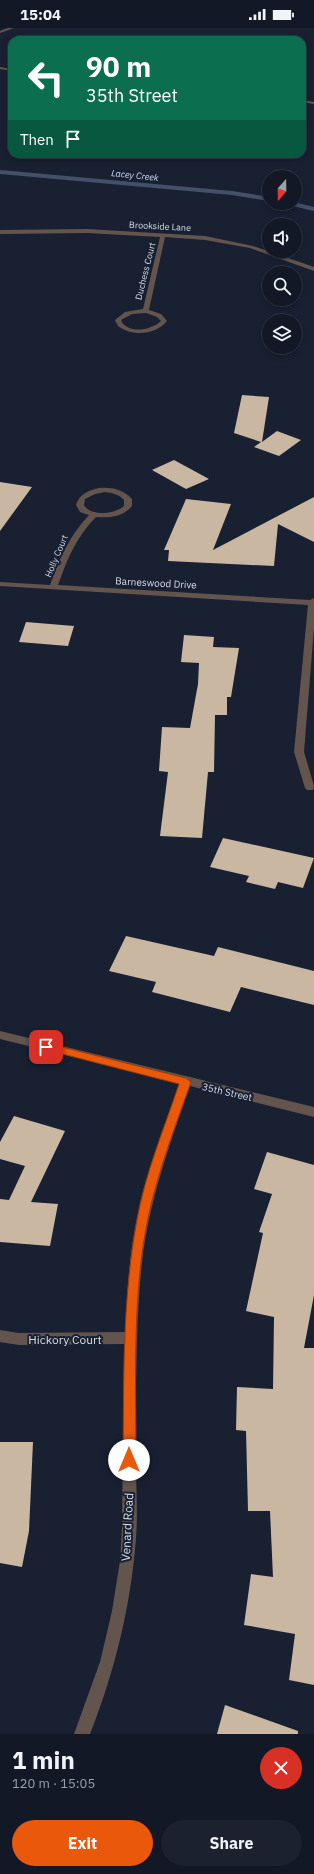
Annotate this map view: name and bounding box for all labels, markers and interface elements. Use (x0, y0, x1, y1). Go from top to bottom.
text: 15:04 (20, 5, 61, 24)
text: 90 m (86, 48, 151, 85)
icon: left (20, 52, 72, 104)
text: 35th Street (86, 84, 178, 107)
icon: arrive (62, 128, 84, 150)
text: Then (20, 130, 54, 149)
water label: Lacey Creek (111, 167, 159, 183)
north arrow (262, 170, 302, 210)
map controls (262, 170, 302, 354)
button: sound (262, 218, 302, 258)
street label: Brookside Lane (129, 219, 191, 233)
street label: Duchess Court (133, 241, 157, 301)
button: search (262, 266, 302, 306)
button: layers (262, 314, 302, 354)
street label: Holly Court (42, 533, 70, 579)
street label: Barneswood Drive (115, 574, 198, 592)
pin (29, 1030, 63, 1064)
icon: arrive (35, 1036, 57, 1058)
street label: 35th Street (201, 1080, 254, 1104)
street label: Hickory Court (28, 1332, 102, 1347)
position arrow (108, 1439, 150, 1481)
street label: Venard Road (118, 1492, 136, 1562)
text: 1 min (12, 1744, 75, 1776)
button: close (260, 1747, 302, 1789)
text: 120 m · 15:05 (12, 1775, 95, 1792)
button: Exit (12, 1820, 153, 1866)
button: Share (161, 1820, 302, 1866)

